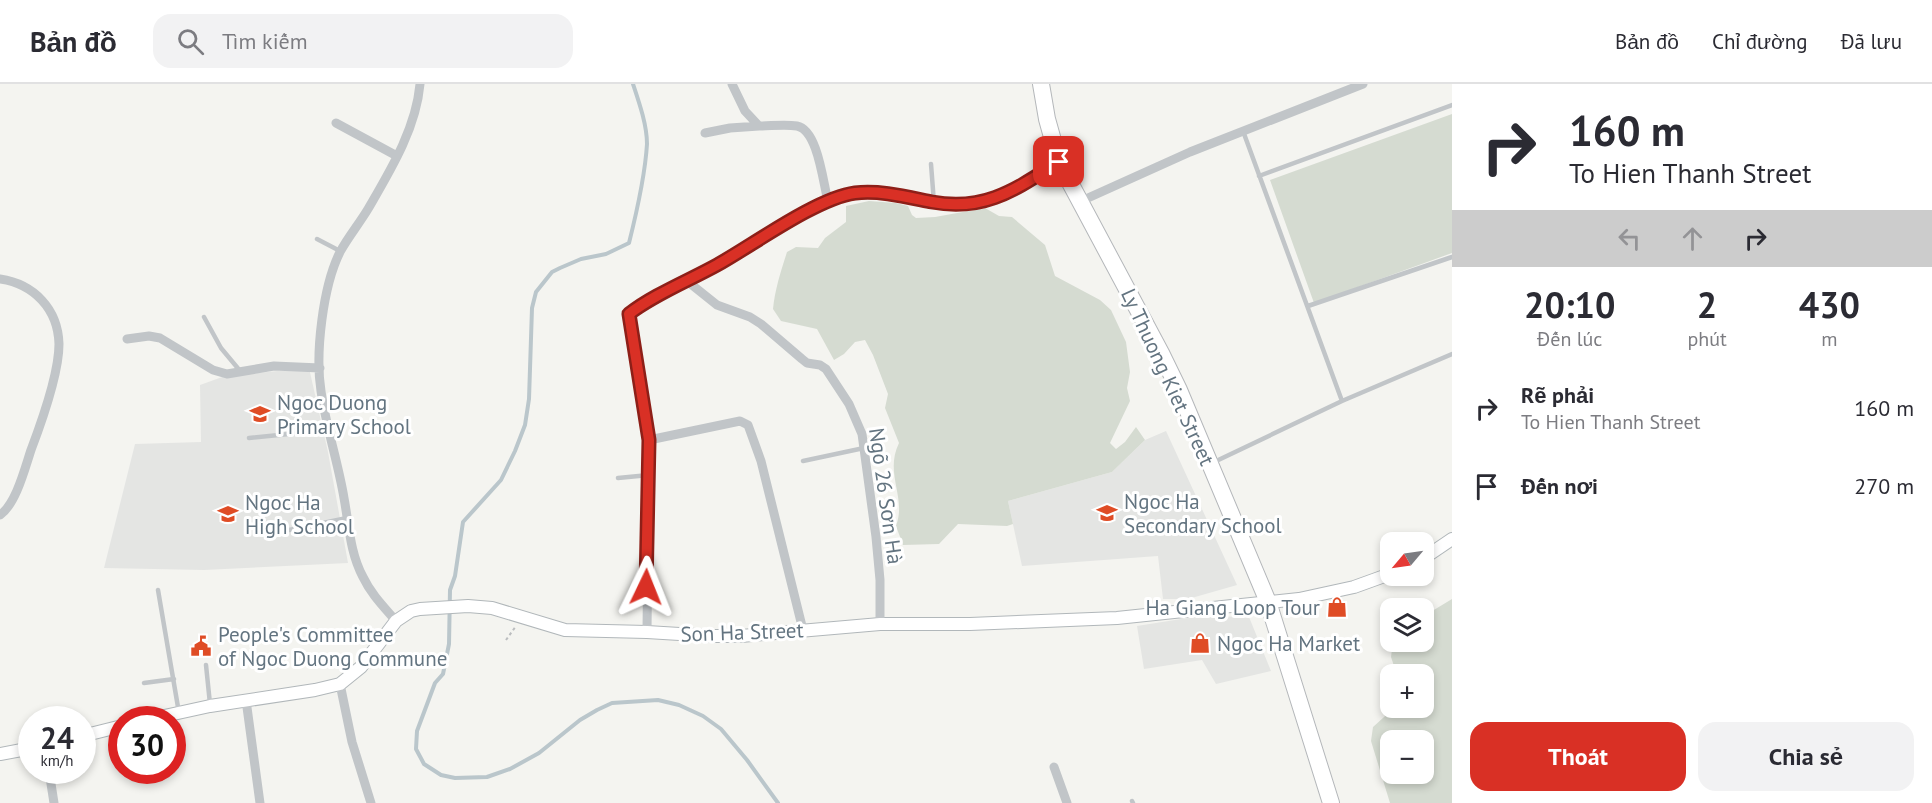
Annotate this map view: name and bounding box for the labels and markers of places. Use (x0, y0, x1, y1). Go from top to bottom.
pin (1033, 136, 1084, 187)
place label: Ngoc Duong Primary School (277, 389, 411, 440)
school or university icon: Ngoc Duong Primary School (248, 402, 272, 426)
place label: Ngoc Ha Secondary School (1124, 488, 1282, 539)
place label: Ngoc Ha High School (245, 489, 354, 540)
school or university icon: Ngoc Ha Secondary School (1095, 501, 1119, 525)
school or university icon: Ngoc Ha High School (216, 502, 240, 526)
place label: Ha Giang Loop Tour (1145, 594, 1320, 621)
shop icon: Ha Giang Loop Tour (1325, 595, 1349, 619)
place label: People's Committee of Ngoc Duong Commune (218, 621, 447, 672)
place label: Ngoc Ha Market (1217, 630, 1360, 657)
shop icon: Ngoc Ha Market (1188, 631, 1212, 655)
public building icon: People's Committee of Ngoc Duong Commune (189, 634, 213, 658)

